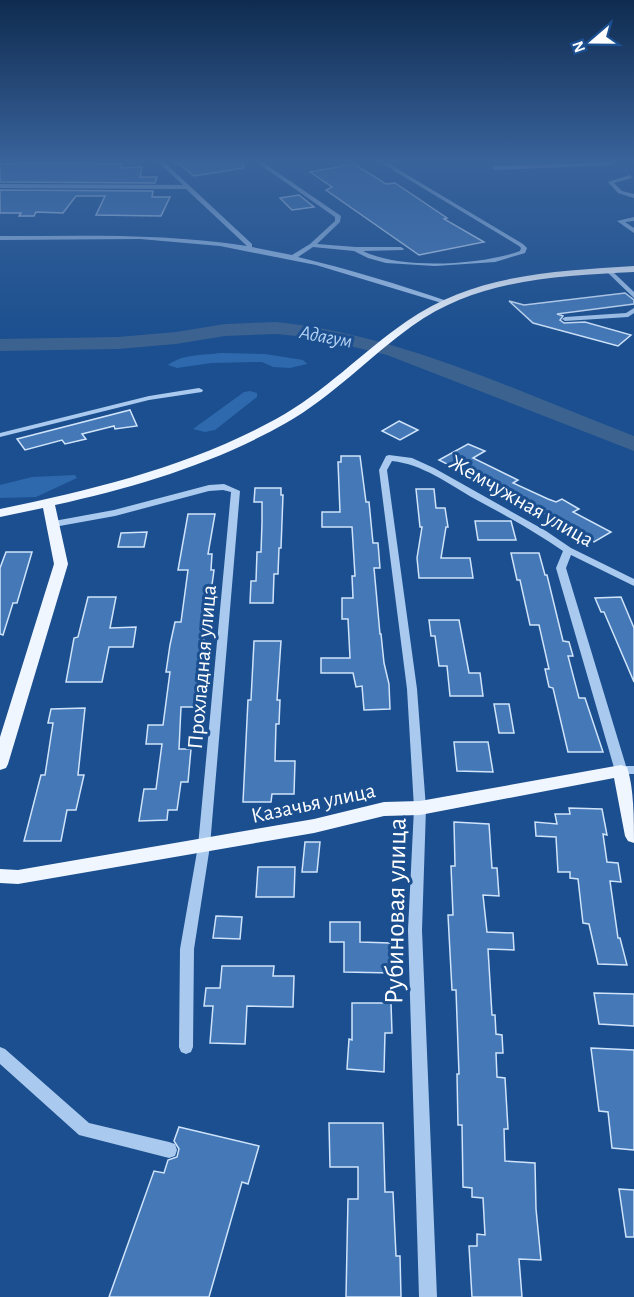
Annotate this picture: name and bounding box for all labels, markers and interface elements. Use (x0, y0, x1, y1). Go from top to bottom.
north arrow (562, 12, 622, 72)
text: N (569, 39, 588, 55)
water label: Адагум (297, 322, 354, 352)
street label: Жемчужная улица (446, 451, 597, 551)
street label: Прохладная улица (184, 584, 220, 750)
street label: Казачья улица (249, 779, 378, 827)
street label: Рубиновая улица (380, 818, 412, 1004)

